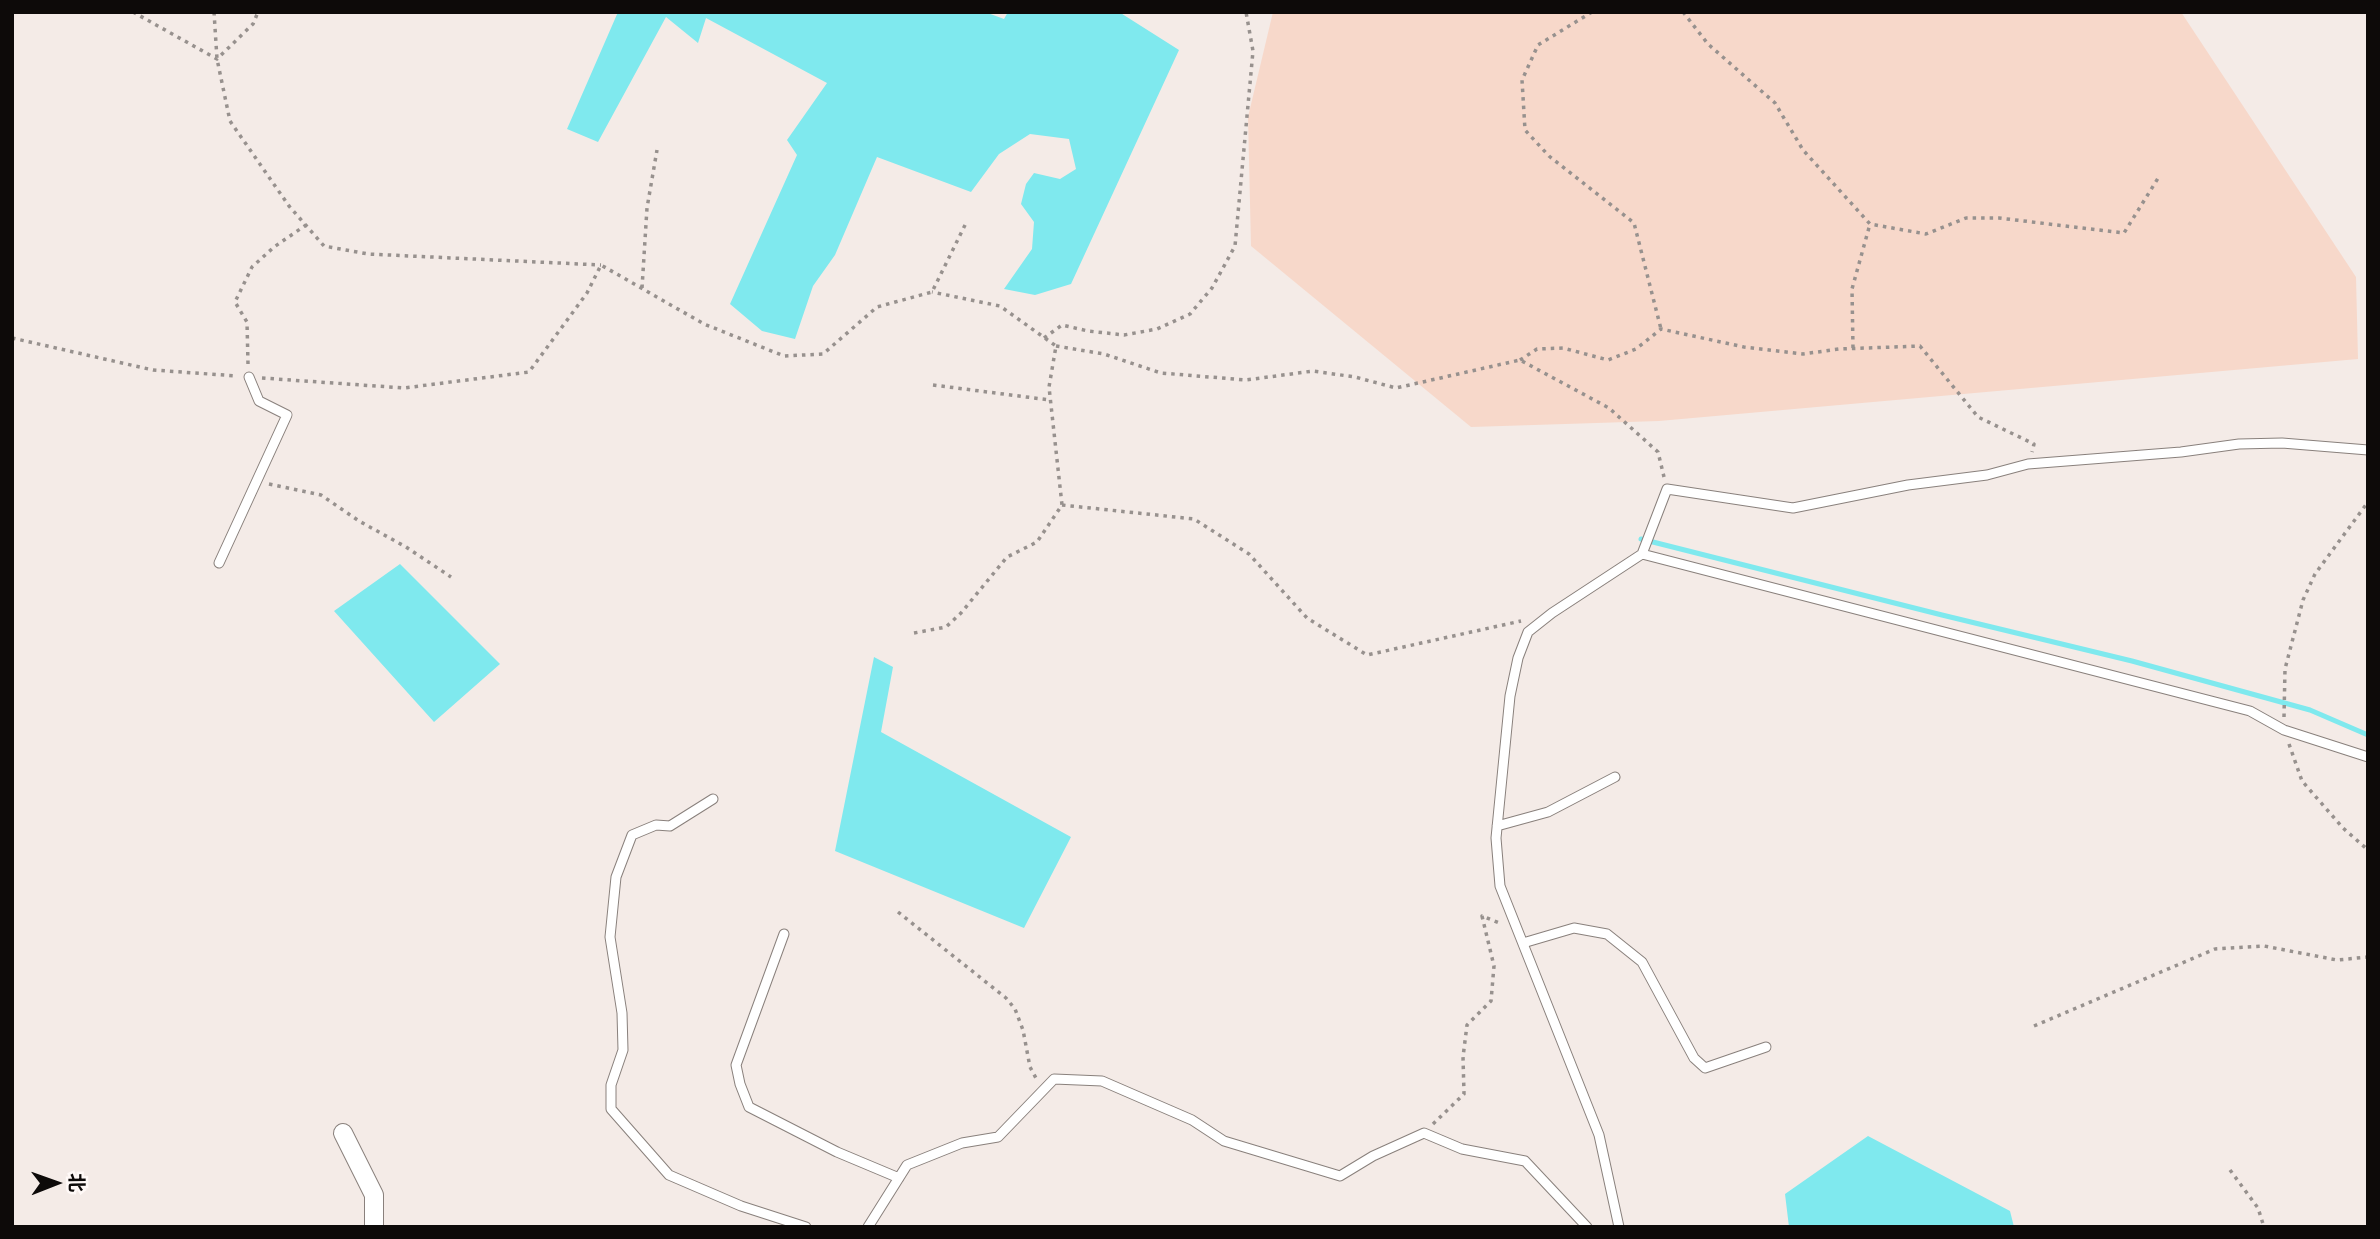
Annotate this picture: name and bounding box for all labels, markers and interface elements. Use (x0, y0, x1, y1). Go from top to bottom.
north arrow (21, 1148, 91, 1218)
text: 北 (66, 1173, 88, 1192)

